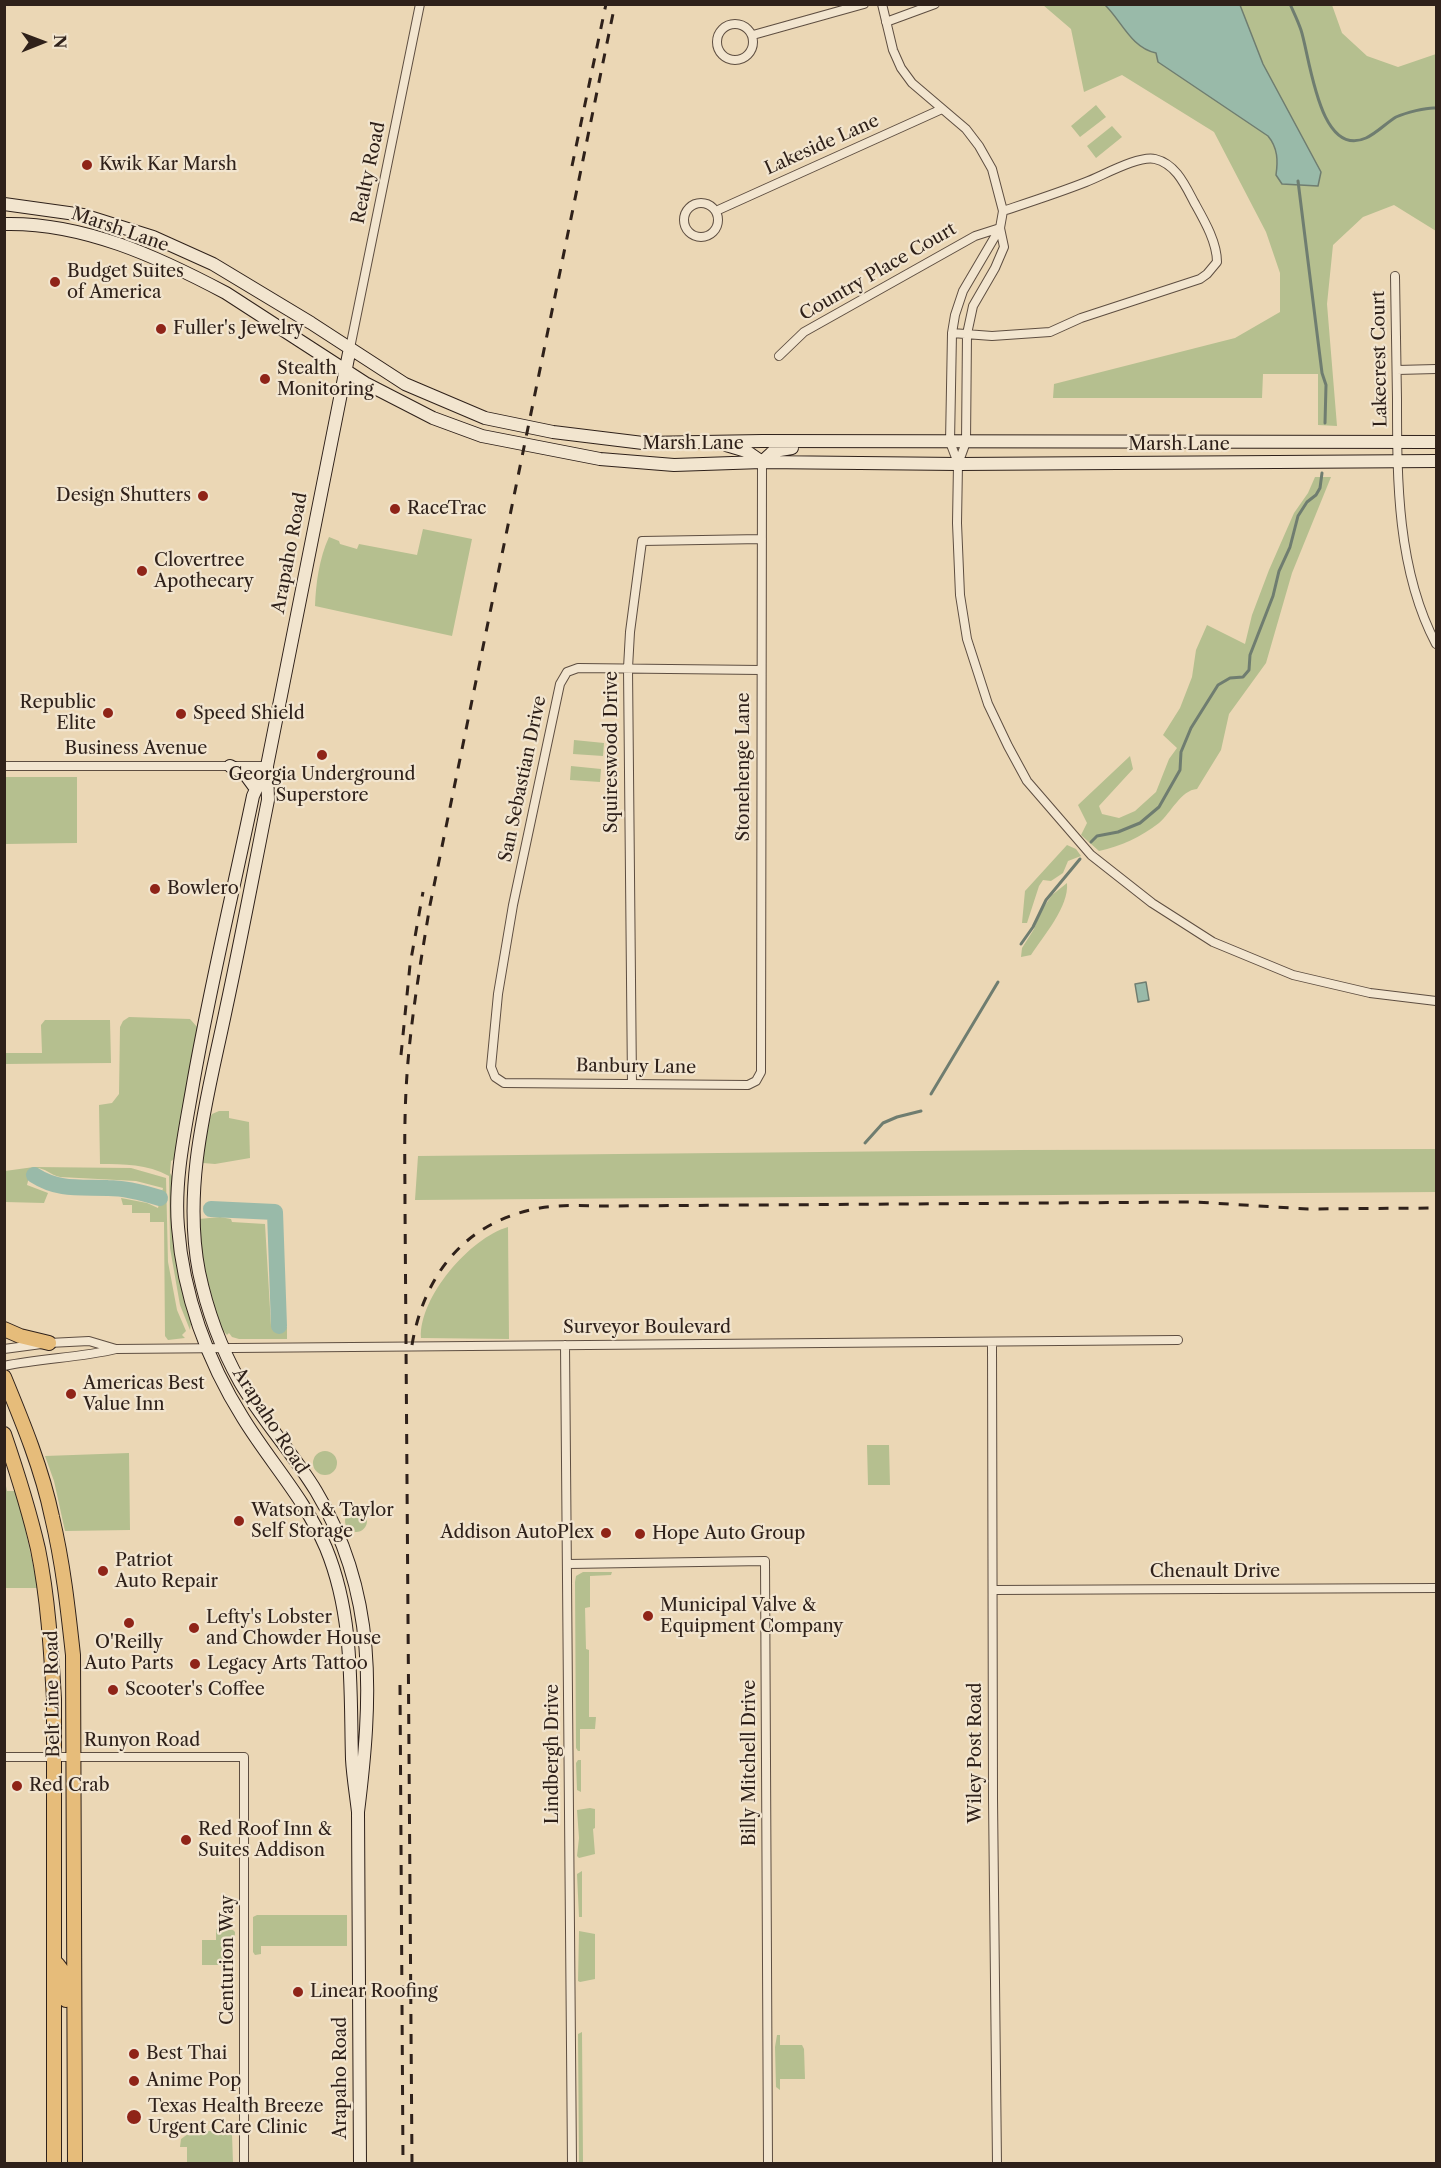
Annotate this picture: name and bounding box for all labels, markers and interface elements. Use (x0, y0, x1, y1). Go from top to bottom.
north arrow (12, 12, 72, 72)
text: N (50, 35, 70, 49)
street label: Lakeside Lane (761, 110, 883, 180)
street label: Realty Road (348, 120, 390, 226)
place label: Kwik Kar Marsh (99, 154, 237, 176)
marker: Kwik Kar Marsh (80, 158, 94, 172)
street label: Marsh Lane (68, 203, 172, 257)
street label: Country Place Court (796, 218, 960, 326)
place label: Budget Suites of America (67, 261, 184, 304)
marker: Budget Suites of America (48, 275, 62, 289)
street label: Lakecrest Court (1368, 290, 1392, 428)
place label: Fuller's Jewelry (173, 318, 304, 340)
marker: Fuller's Jewelry (154, 322, 168, 336)
place label: Stealth Monitoring (277, 358, 374, 400)
marker: Stealth Monitoring (258, 372, 272, 386)
street label: Marsh Lane (642, 433, 744, 455)
street label: Marsh Lane (1128, 434, 1230, 456)
place label: Design Shutters (56, 485, 191, 507)
marker: Design Shutters (196, 489, 210, 503)
street label: Arapaho Road (268, 491, 312, 615)
place label: RaceTrac (407, 498, 486, 520)
marker: RaceTrac (388, 502, 402, 516)
place label: Clovertree Apothecary (154, 550, 254, 592)
marker: Clovertree Apothecary (135, 564, 149, 578)
street label: Squireswood Drive (601, 671, 623, 833)
place label: Republic Elite (20, 692, 96, 734)
street label: Stonehenge Lane (733, 692, 755, 842)
street label: San Sebastian Drive (495, 694, 551, 864)
place label: Speed Shield (193, 703, 305, 725)
marker: Republic Elite (101, 706, 115, 720)
marker: Speed Shield (174, 707, 188, 721)
street label: Business Avenue (65, 738, 207, 760)
marker: Georgia Underground Superstore (315, 748, 329, 762)
place label: Georgia Underground Superstore (229, 764, 415, 806)
place label: Bowlero (167, 878, 239, 900)
marker: Bowlero (148, 882, 162, 896)
street label: Banbury Lane (576, 1055, 696, 1079)
street label: Surveyor Boulevard (563, 1317, 731, 1339)
street label: Arapaho Road (228, 1364, 312, 1478)
place label: Americas Best Value Inn (83, 1373, 205, 1416)
marker: Americas Best Value Inn (64, 1387, 78, 1401)
place label: Watson & Taylor Self Storage (251, 1500, 394, 1543)
marker: Watson & Taylor Self Storage (232, 1514, 246, 1528)
place label: Addison AutoPlex (440, 1522, 594, 1544)
place label: Hope Auto Group (652, 1523, 805, 1545)
marker: Addison AutoPlex (599, 1526, 613, 1540)
marker: Hope Auto Group (633, 1527, 647, 1541)
place label: Patriot Auto Repair (115, 1550, 218, 1592)
street label: Chenault Drive (1150, 1561, 1280, 1583)
marker: Patriot Auto Repair (96, 1564, 110, 1578)
place label: Municipal Valve & Equipment Company (660, 1595, 843, 1638)
place label: Lefty's Lobster and Chowder House (206, 1607, 381, 1650)
marker: Municipal Valve & Equipment Company (641, 1609, 655, 1623)
marker: O'Reilly Auto Parts (122, 1616, 136, 1630)
marker: Lefty's Lobster and Chowder House (187, 1621, 201, 1635)
street label: Belt Line Road (41, 1630, 65, 1758)
place label: O'Reilly Auto Parts (84, 1632, 174, 1674)
place label: Legacy Arts Tattoo (207, 1653, 368, 1675)
marker: Legacy Arts Tattoo (188, 1657, 202, 1671)
place label: Scooter's Coffee (125, 1679, 265, 1701)
street label: Billy Mitchell Drive (739, 1680, 761, 1846)
marker: Scooter's Coffee (106, 1683, 120, 1697)
street label: Wiley Post Road (965, 1683, 987, 1823)
street label: Lindbergh Drive (542, 1684, 564, 1824)
street label: Runyon Road (84, 1730, 200, 1752)
place label: Red Crab (29, 1775, 110, 1797)
marker: Red Crab (10, 1779, 24, 1793)
place label: Red Roof Inn & Suites Addison (198, 1819, 332, 1862)
marker: Red Roof Inn & Suites Addison (179, 1833, 193, 1847)
street label: Centurion Way (217, 1895, 239, 2025)
place label: Linear Roofing (310, 1981, 438, 2003)
marker: Linear Roofing (291, 1985, 305, 1999)
street label: Arapaho Road (330, 2017, 352, 2139)
place label: Best Thai (146, 2043, 227, 2065)
marker: Best Thai (127, 2047, 141, 2061)
place label: Anime Pop (146, 2070, 241, 2092)
marker: Anime Pop (127, 2074, 141, 2088)
place label: Texas Health Breeze Urgent Care Clinic (148, 2096, 323, 2138)
marker: Texas Health Breeze Urgent Care Clinic (125, 2108, 143, 2126)

